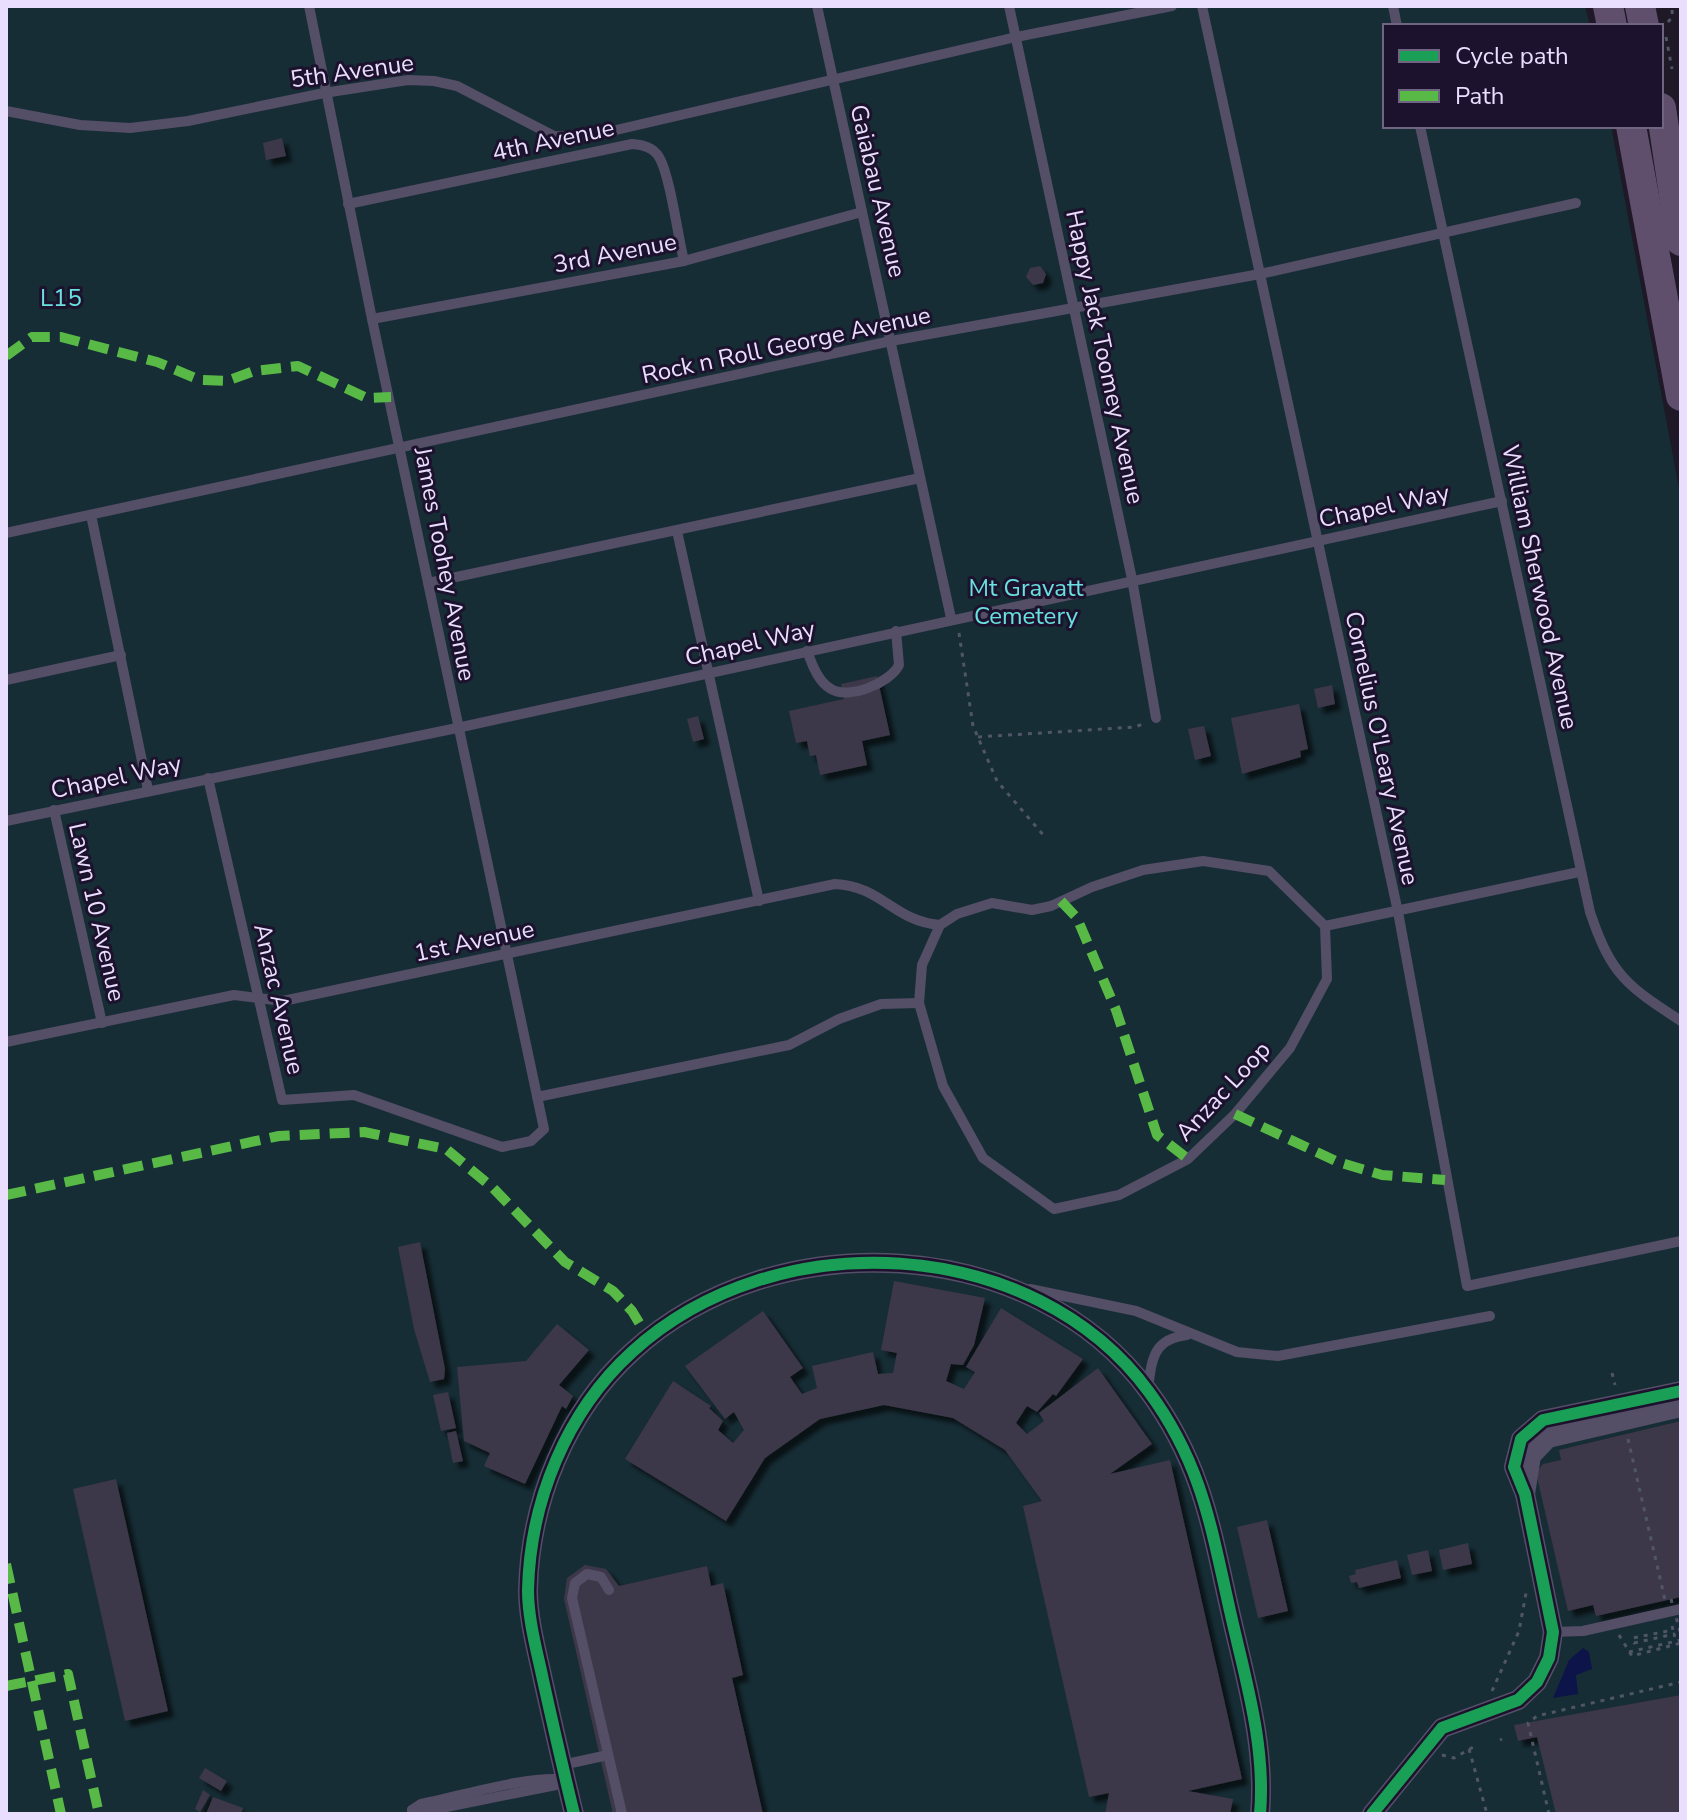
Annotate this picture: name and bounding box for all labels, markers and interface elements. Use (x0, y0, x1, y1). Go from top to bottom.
legend (1383, 24, 1663, 128)
text: Cycle path (1455, 40, 1569, 72)
street label: 5th Avenue (288, 47, 416, 95)
text: Path (1455, 80, 1504, 112)
street label: Gaiabau Avenue (843, 101, 913, 281)
street label: 4th Avenue (489, 111, 617, 169)
street label: Happy Jack Toomey Avenue (1058, 207, 1152, 507)
street label: 3rd Avenue (551, 225, 679, 281)
park label: L15 (40, 282, 82, 314)
street label: Rock n Roll George Avenue (639, 299, 933, 391)
street label: William Sherwood Avenue (1494, 442, 1586, 732)
street label: James Toohey Avenue (406, 444, 483, 683)
street label: Chapel Way (1316, 476, 1453, 535)
park label: Mt Gravatt Cemetery (969, 572, 1084, 632)
street label: Cornelius O'Leary Avenue (1337, 608, 1427, 888)
street label: Chapel Way (682, 612, 819, 673)
street label: Chapel Way (48, 747, 185, 806)
street label: Lawn 10 Avenue (61, 820, 133, 1004)
street label: 1st Avenue (411, 913, 537, 969)
street label: Anzac Avenue (246, 920, 312, 1078)
street label: Anzac Loop (1168, 1034, 1278, 1148)

